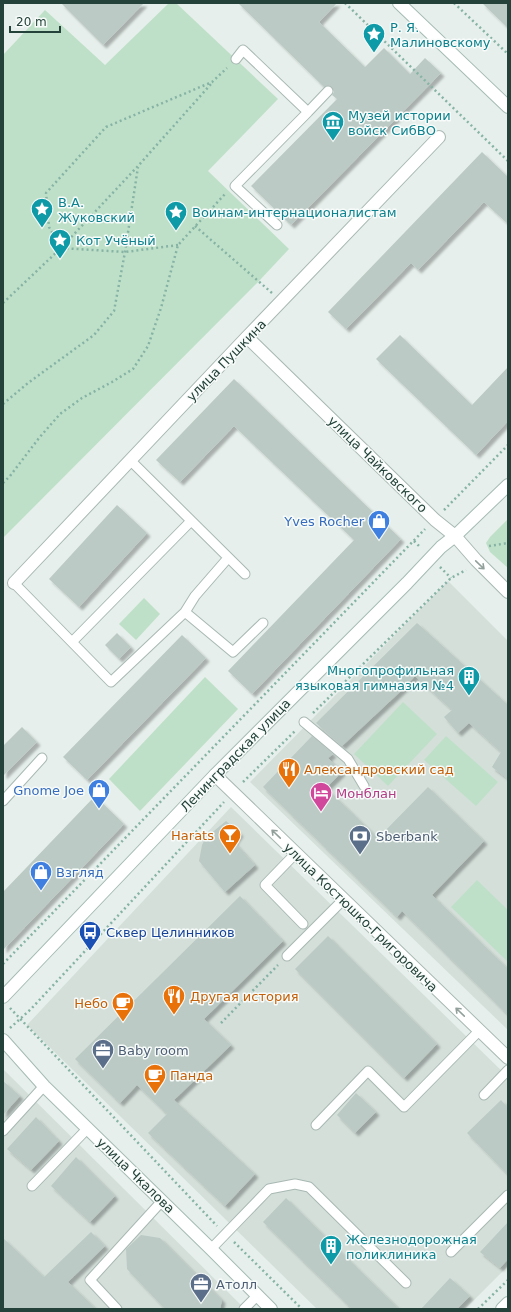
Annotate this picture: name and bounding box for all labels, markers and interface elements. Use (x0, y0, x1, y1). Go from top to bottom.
scale bar (10, 8, 60, 34)
text: 20 m (16, 15, 47, 29)
place label: Р. Я. Малиновскому (390, 20, 491, 50)
place icon: Р. Я. Малиновскому (361, 21, 387, 54)
place label: Музей истории войск СибВО (348, 108, 451, 138)
museum icon: Музей истории войск СибВО (320, 109, 346, 142)
place label: В.А. Жуковский (58, 195, 135, 225)
place icon: В.А. Жуковский (29, 196, 55, 229)
place icon: Воинам-интернационалистам (163, 199, 189, 232)
place label: Воинам-интернационалистам (192, 205, 397, 220)
place icon: Кот Учёный (47, 227, 73, 260)
place label: Кот Учёный (76, 233, 156, 248)
street label: улица Пушкина (184, 316, 269, 404)
street label: улица Чайковского (325, 413, 430, 516)
shop icon: Yves Rocher (366, 508, 392, 541)
place label: Yves Rocher (283, 514, 365, 529)
one-way arrow (475, 560, 485, 570)
place label: Многопрофильная языковая гимназия №4 (295, 663, 454, 693)
building icon: Многопрофильная языковая гимназия №4 (456, 664, 482, 697)
street label: Ленинградская улица (177, 696, 293, 815)
restaurant icon: Александровский сад (276, 756, 302, 789)
place label: Александровский сад (304, 762, 454, 777)
shop icon: Gnome Joe (86, 777, 112, 810)
hotel icon: Монблан (308, 780, 334, 813)
place label: Gnome Joe (13, 783, 84, 798)
place label: Монблан (336, 786, 396, 801)
bar icon: Harats (217, 822, 243, 855)
bank icon: Sberbank (347, 823, 373, 856)
place label: Harats (171, 828, 214, 843)
one-way arrow (271, 829, 281, 839)
place label: Sberbank (376, 829, 438, 844)
street label: улица Костюшко-Григоровича (281, 840, 441, 995)
shop icon: Взгляд (28, 859, 54, 892)
place label: Взгляд (56, 865, 104, 880)
bus stop icon: Сквер Целинников (77, 919, 103, 952)
place label: Сквер Целинников (106, 925, 235, 940)
restaurant icon: Другая история (161, 983, 187, 1016)
place label: Другая история (190, 989, 299, 1004)
cafe icon: Небо (110, 990, 136, 1023)
place label: Небо (74, 996, 108, 1011)
one-way arrow (455, 1007, 465, 1017)
office icon: Baby room (90, 1037, 116, 1070)
place label: Baby room (118, 1043, 189, 1058)
cafe icon: Панда (142, 1062, 168, 1095)
place label: Панда (170, 1068, 213, 1083)
street label: улица Чкалова (94, 1135, 178, 1216)
place label: Железнодорожная поликлиника (346, 1232, 477, 1262)
building icon: Железнодорожная поликлиника (318, 1233, 344, 1266)
office icon: Атолл (188, 1271, 214, 1304)
place label: Атолл (216, 1277, 257, 1292)

